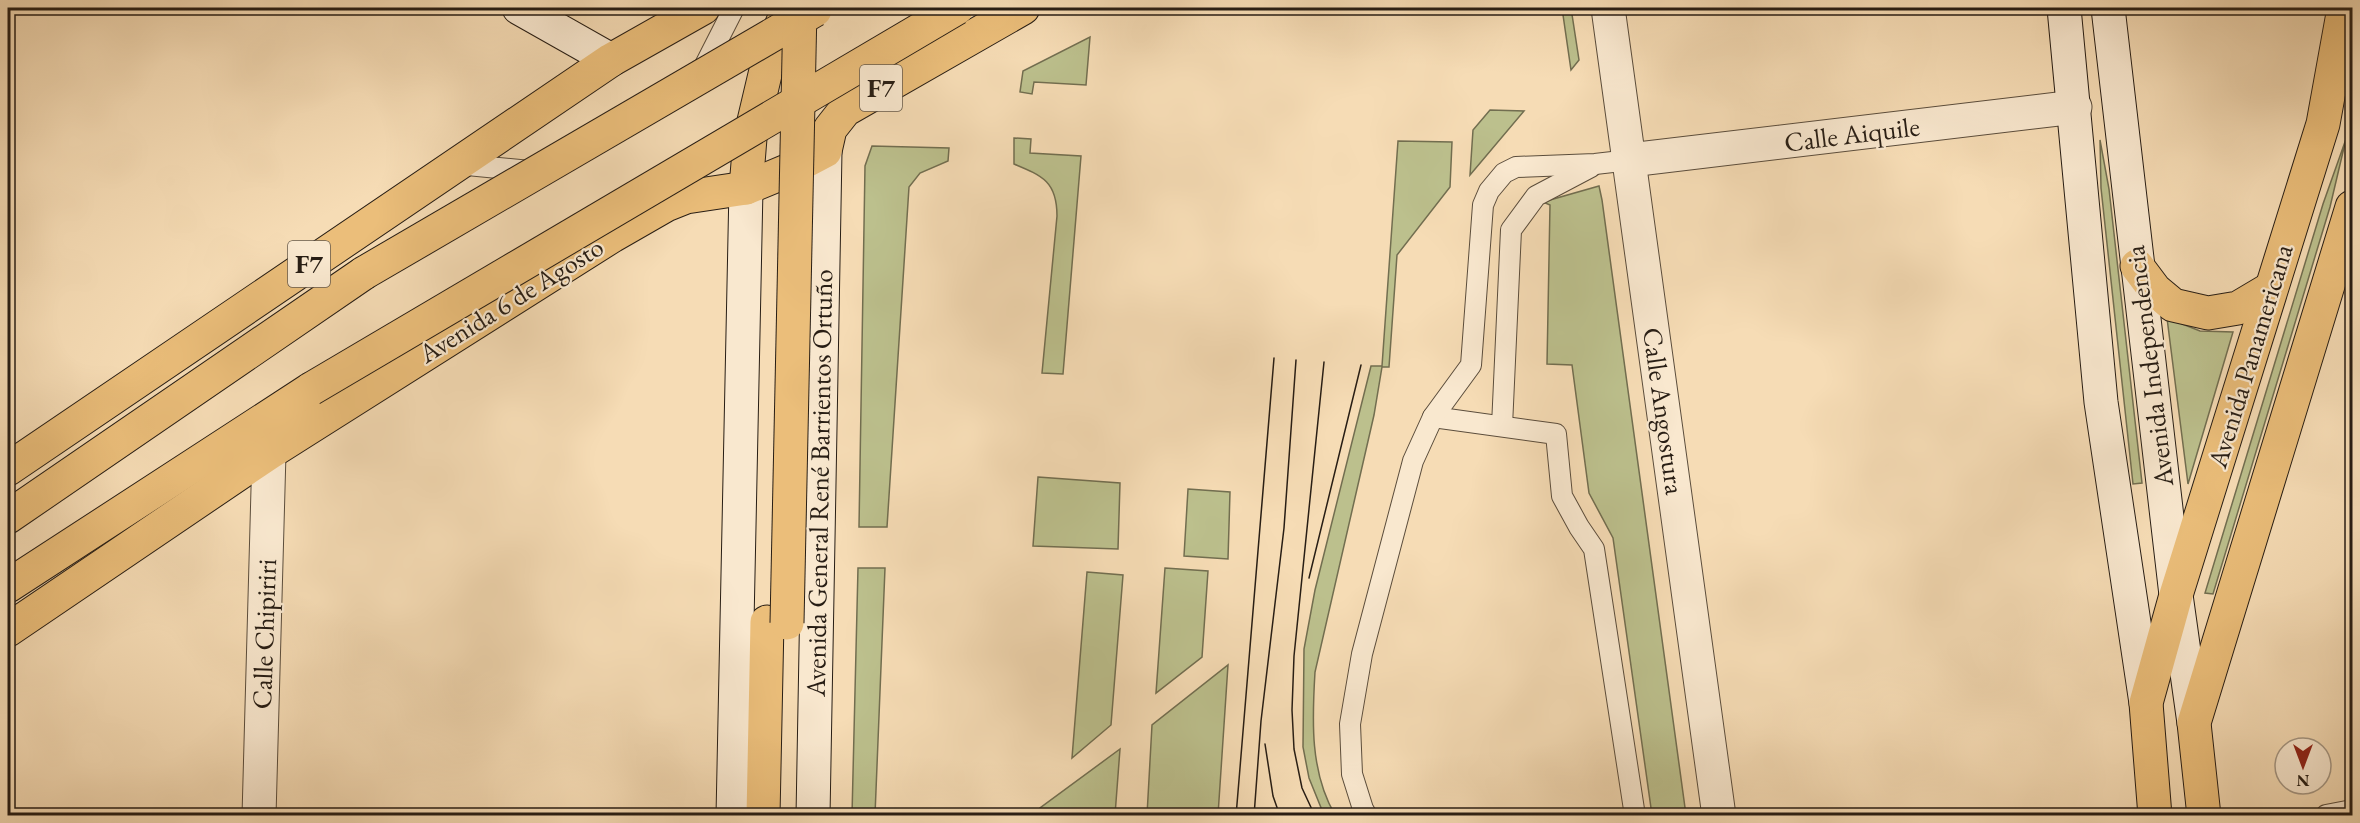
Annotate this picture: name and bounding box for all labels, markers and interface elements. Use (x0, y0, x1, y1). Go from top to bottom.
road number: F7 (860, 65, 902, 111)
street label: Calle Aiquile (1782, 108, 1922, 160)
street label: Avenida 6 de Agosto (411, 229, 610, 371)
street label: Avenida Panamericana (2199, 240, 2301, 473)
road number: F7 (288, 241, 330, 287)
street label: Avenida Independencia (2117, 243, 2181, 489)
street label: Avenida General René Barrientos Ortuño (798, 269, 840, 698)
street label: Calle Angostura (1635, 325, 1693, 497)
street label: Calle Chipiriri (244, 558, 284, 710)
north arrow (2273, 736, 2333, 796)
text: N (2296, 770, 2309, 791)

